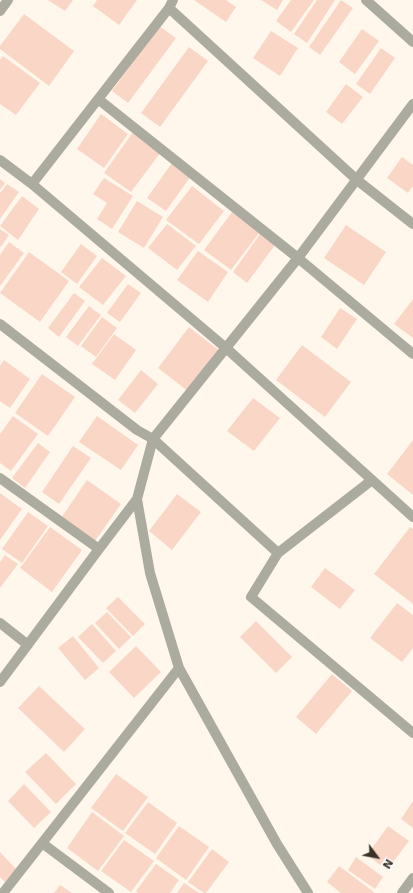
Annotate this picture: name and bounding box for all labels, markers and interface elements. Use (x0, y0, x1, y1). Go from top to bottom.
north arrow (357, 837, 397, 877)
text: N (380, 856, 396, 871)

